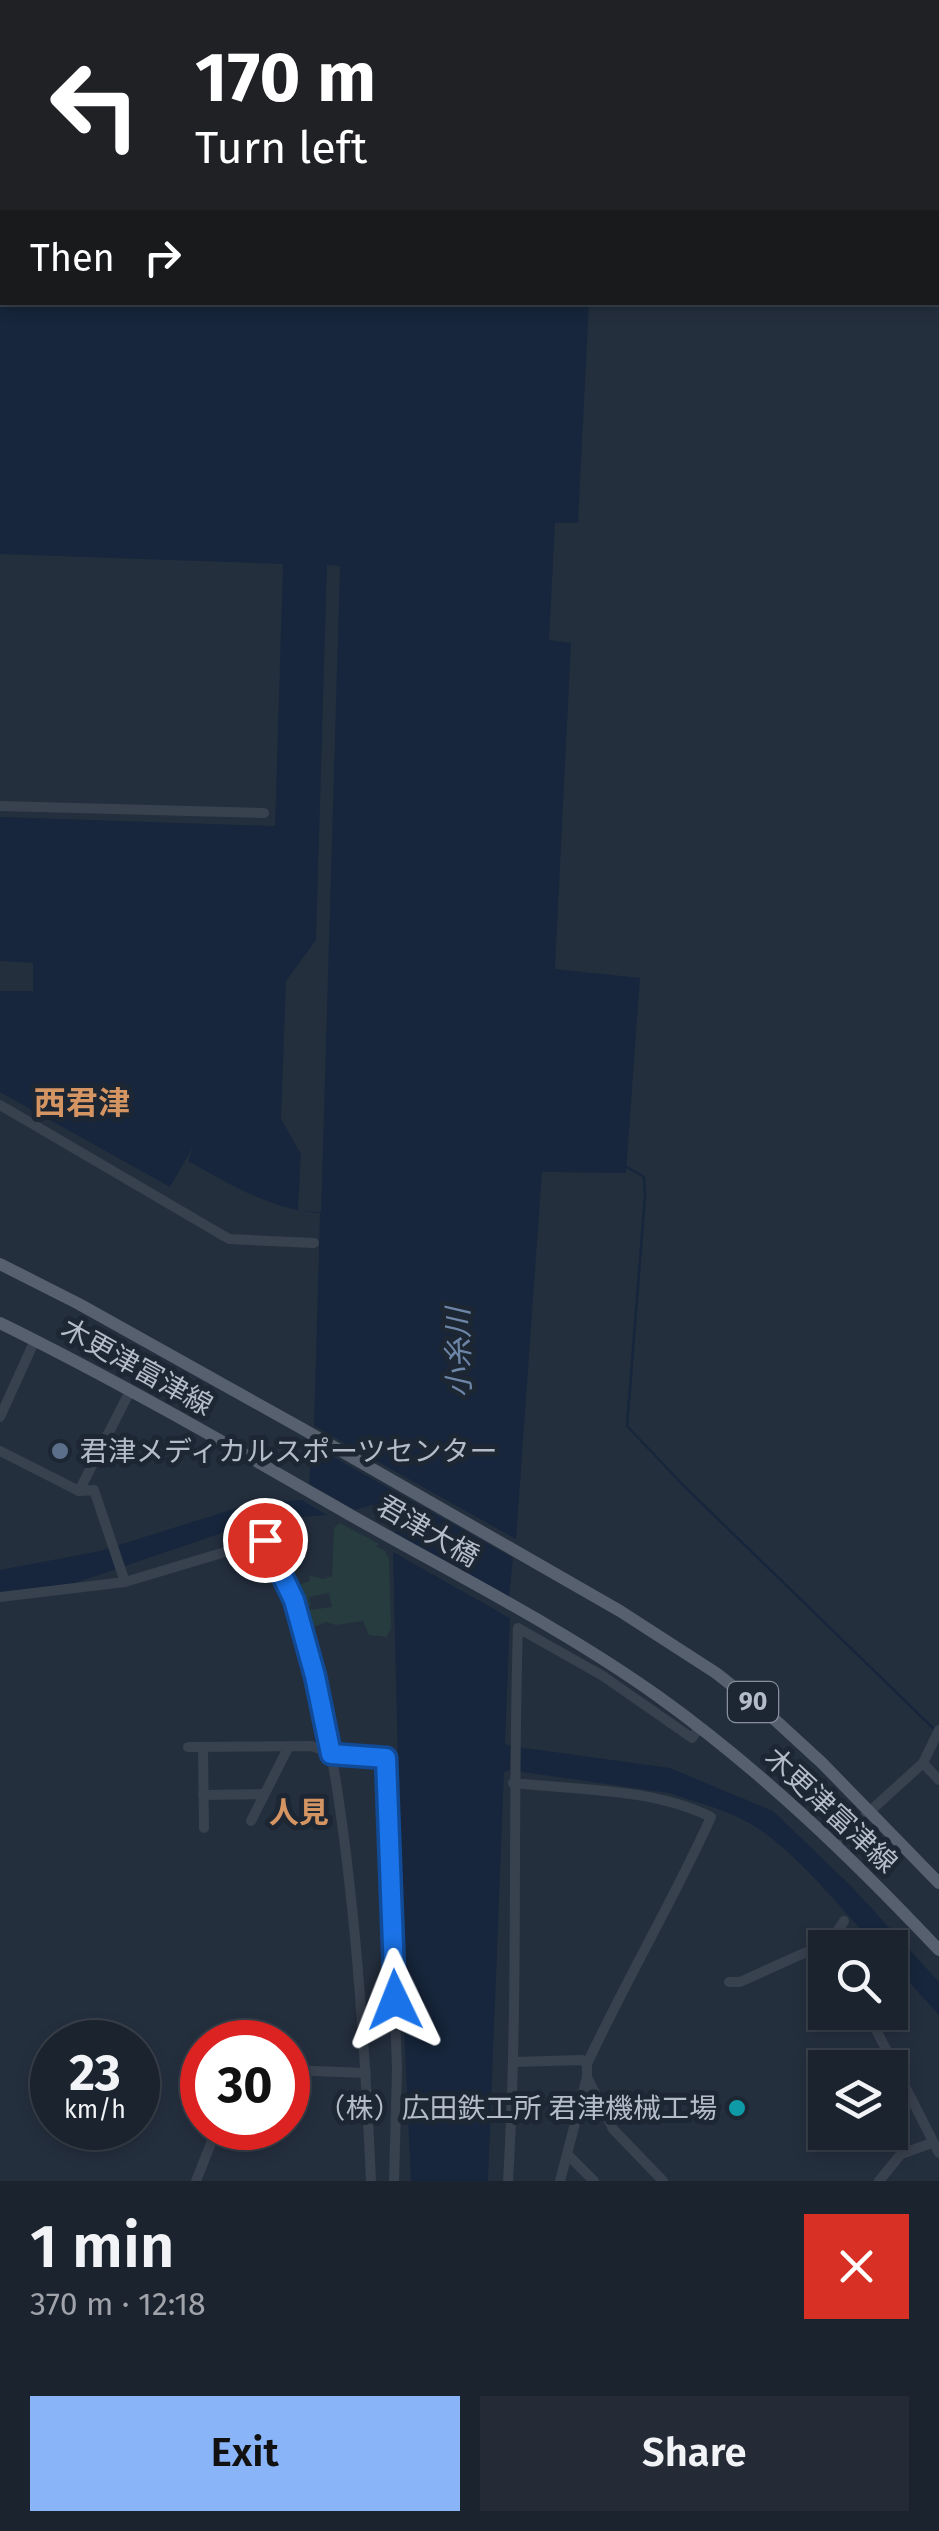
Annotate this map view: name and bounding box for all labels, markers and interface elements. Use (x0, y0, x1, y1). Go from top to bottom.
text: 170 m (195, 36, 376, 120)
icon: left (30, 40, 160, 170)
text: Turn left (195, 121, 367, 175)
icon: right (135, 230, 190, 285)
text: Then (30, 235, 115, 281)
district label: 西君津 (34, 1084, 130, 1122)
water label: 小糸川 (440, 1305, 478, 1398)
street label: 木更津富津線 (56, 1312, 218, 1422)
place label: 君津メディカルスポーツセンター (80, 1435, 497, 1468)
marker: 君津メディカルスポーツセンター (49, 1440, 71, 1462)
street label: 君津大橋 (371, 1489, 485, 1573)
pin (223, 1498, 308, 1583)
icon: arrive (238, 1513, 293, 1568)
road number: 90 (728, 1682, 778, 1722)
street label: 木更津富津線 (758, 1741, 904, 1879)
district label: 人見 (269, 1795, 329, 1831)
map controls (808, 1930, 908, 2150)
button: search (808, 1930, 908, 2030)
position arrow (343, 1948, 447, 2052)
speed limit sign: 30 (180, 2020, 310, 2150)
text: 23 (69, 2043, 121, 2103)
button: layers (808, 2050, 908, 2150)
place label: （株）広田鉄工所 君津機械工場 (318, 2092, 717, 2125)
text: km/h (64, 2095, 126, 2125)
marker: （株）広田鉄工所 君津機械工場 (726, 2097, 748, 2119)
text: 1 min (30, 2211, 175, 2283)
button: close (804, 2214, 909, 2319)
text: 370 m · 12:18 (30, 2285, 206, 2323)
button: Exit (30, 2396, 460, 2511)
button: Share (480, 2396, 909, 2511)

